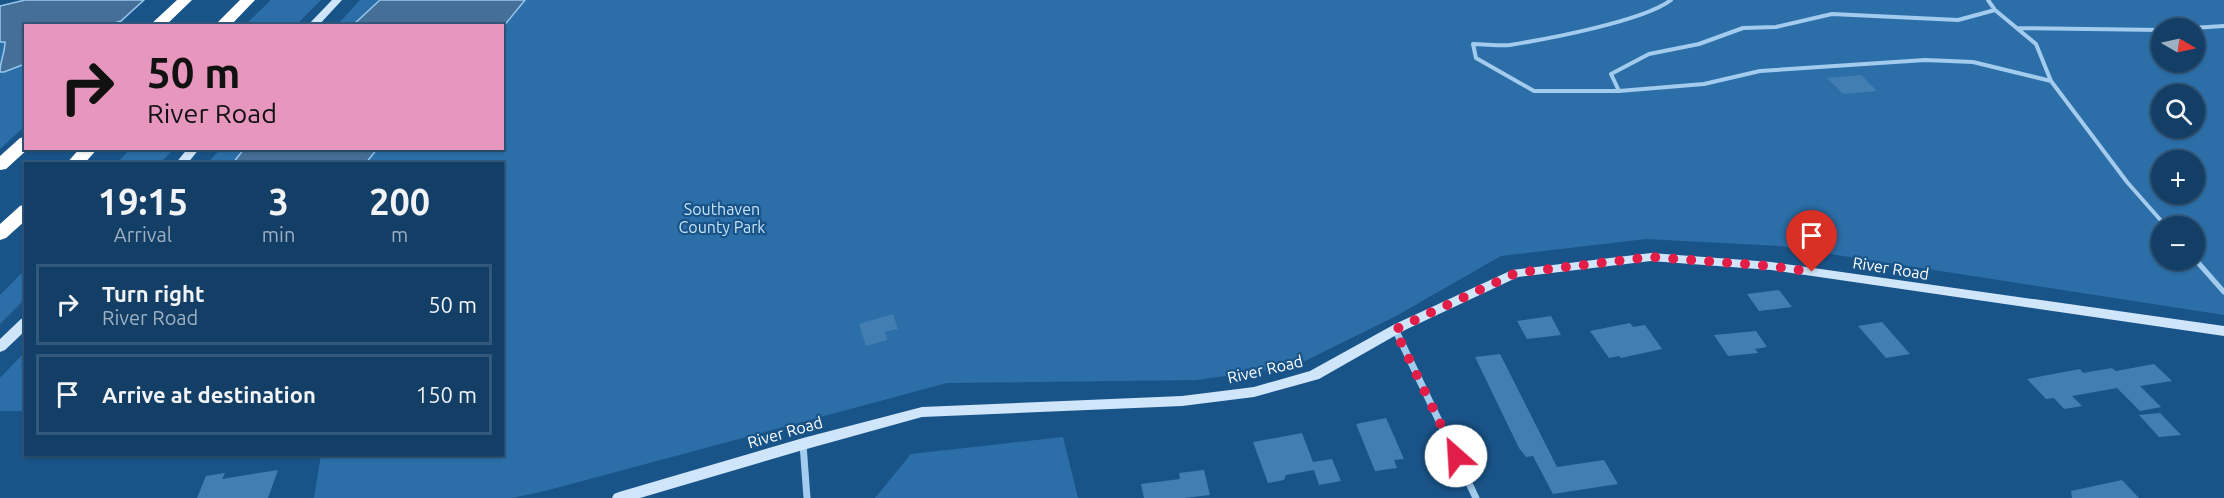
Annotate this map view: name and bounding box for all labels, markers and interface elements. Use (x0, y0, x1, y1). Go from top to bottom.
north arrow (2151, 18, 2205, 72)
map controls (2151, 18, 2205, 270)
icon: right (48, 48, 126, 126)
text: 50 m (147, 49, 241, 96)
button: search (2151, 84, 2205, 138)
text: River Road (147, 98, 277, 128)
button: + (2151, 150, 2205, 204)
text: 19:15 (98, 181, 188, 222)
text: 3 (268, 181, 289, 222)
text: 200 (369, 181, 430, 222)
park label: Southaven County Park (679, 200, 765, 236)
pin (1786, 210, 1837, 272)
button: − (2151, 216, 2205, 270)
icon: arrive (1795, 219, 1828, 252)
text: Arrival (114, 223, 172, 246)
text: min (262, 223, 295, 246)
text: m (391, 223, 408, 246)
street label: River Road (1852, 253, 1930, 283)
text: Turn right (102, 281, 204, 306)
icon: right (51, 288, 84, 321)
text: 50 m (428, 292, 477, 317)
text: River Road (102, 306, 198, 329)
street label: River Road (1225, 352, 1305, 386)
icon: arrive (51, 378, 84, 411)
text: Arrive at destination (102, 382, 316, 407)
text: 150 m (416, 382, 477, 407)
street label: River Road (745, 413, 825, 451)
position arrow (1424, 424, 1488, 488)

